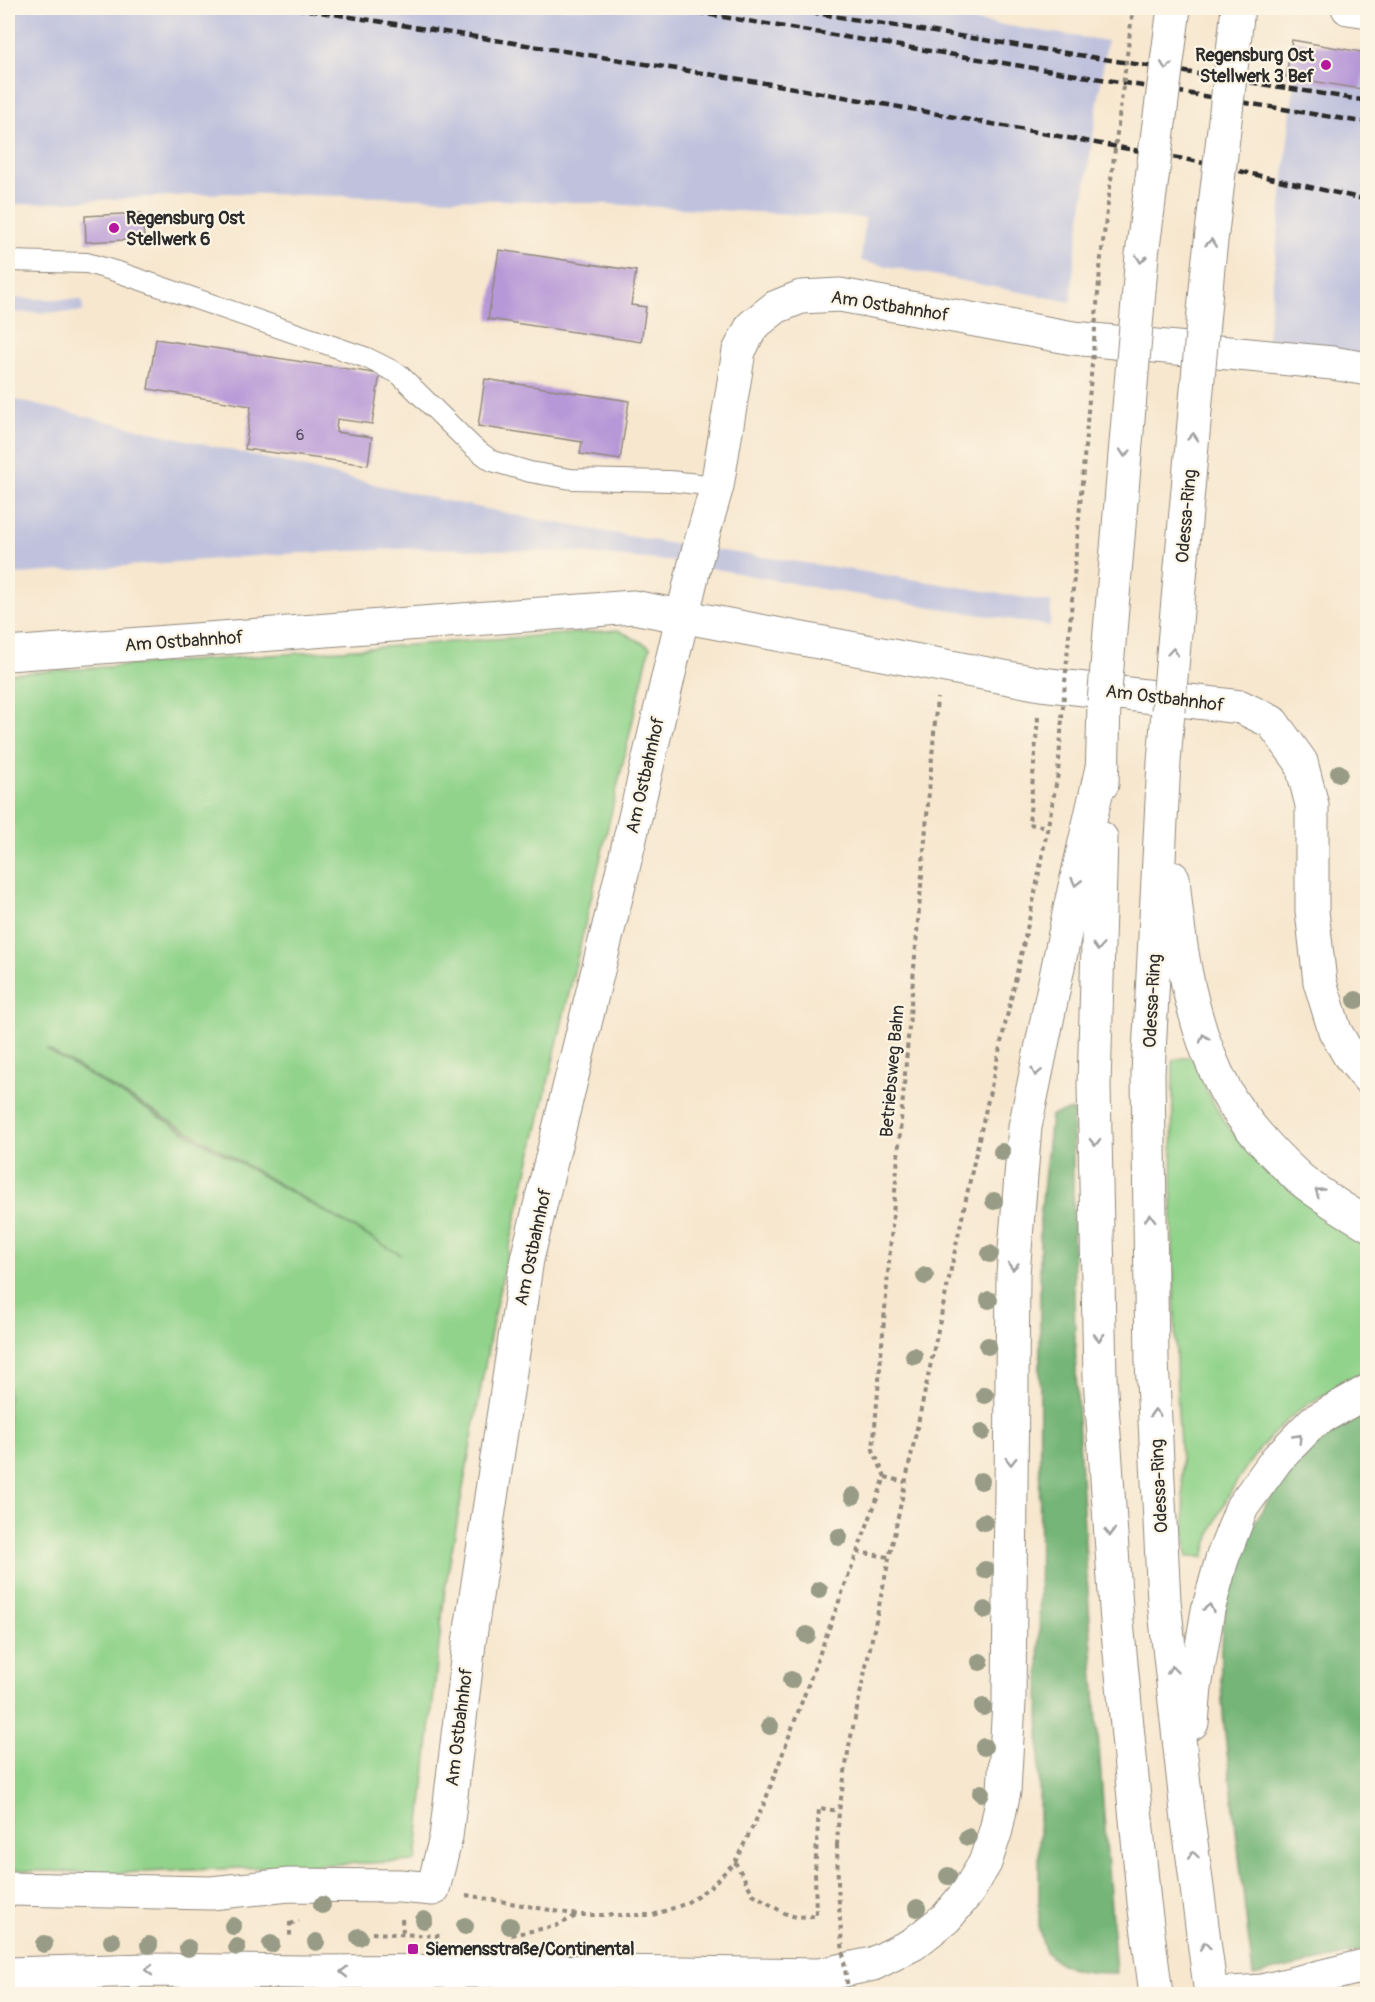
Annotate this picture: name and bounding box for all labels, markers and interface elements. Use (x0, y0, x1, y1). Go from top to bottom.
place label: Regensburg Ost Stellwerk 3 Bef (1195, 44, 1315, 88)
marker: Regensburg Ost Stellwerk 3 Bef (1319, 58, 1333, 72)
one-way arrow (1161, 61, 1173, 70)
place label: Regensburg Ost Stellwerk 6 (126, 207, 245, 251)
marker: Regensburg Ost Stellwerk 6 (107, 221, 121, 235)
one-way arrow (1204, 238, 1216, 248)
one-way arrow (1135, 254, 1148, 263)
street label: Am Ostbahnhof (829, 286, 951, 327)
house number: 6 (296, 426, 304, 445)
one-way arrow (1186, 433, 1199, 442)
one-way arrow (1119, 449, 1132, 458)
street label: Odessa-Ring (1171, 468, 1202, 564)
street label: Am Ostbahnhof (124, 626, 245, 657)
one-way arrow (1167, 648, 1180, 657)
street label: Am Ostbahnhof (1104, 680, 1226, 717)
street label: Am Ostbahnhof (621, 714, 670, 836)
one-way arrow (1071, 876, 1084, 886)
one-way arrow (1091, 943, 1104, 952)
street label: Odessa-Ring (1139, 953, 1166, 1049)
street label: Betriebsweg Bahn (875, 1004, 910, 1138)
one-way arrow (1199, 1034, 1211, 1044)
one-way arrow (1031, 1067, 1044, 1077)
one-way arrow (1089, 1138, 1101, 1147)
street label: Am Ostbahnhof (510, 1186, 557, 1308)
one-way arrow (1314, 1188, 1325, 1199)
one-way arrow (1144, 1213, 1157, 1222)
one-way arrow (1007, 1261, 1020, 1270)
one-way arrow (1093, 1333, 1105, 1342)
one-way arrow (1149, 1408, 1162, 1417)
one-way arrow (1290, 1435, 1301, 1446)
street label: Odessa-Ring (1146, 1438, 1173, 1534)
one-way arrow (1005, 1456, 1017, 1465)
one-way arrow (1104, 1527, 1117, 1536)
one-way arrow (1201, 1603, 1214, 1613)
street label: Am Ostbahnhof (441, 1666, 478, 1788)
one-way arrow (1166, 1666, 1179, 1675)
one-way arrow (1187, 1851, 1199, 1860)
place label: Siemensstraße/Continental (425, 1938, 635, 1961)
marker: Siemensstraße/Continental (406, 1942, 420, 1956)
one-way arrow (1199, 1942, 1211, 1951)
one-way arrow (144, 1964, 153, 1976)
one-way arrow (339, 1966, 348, 1978)

